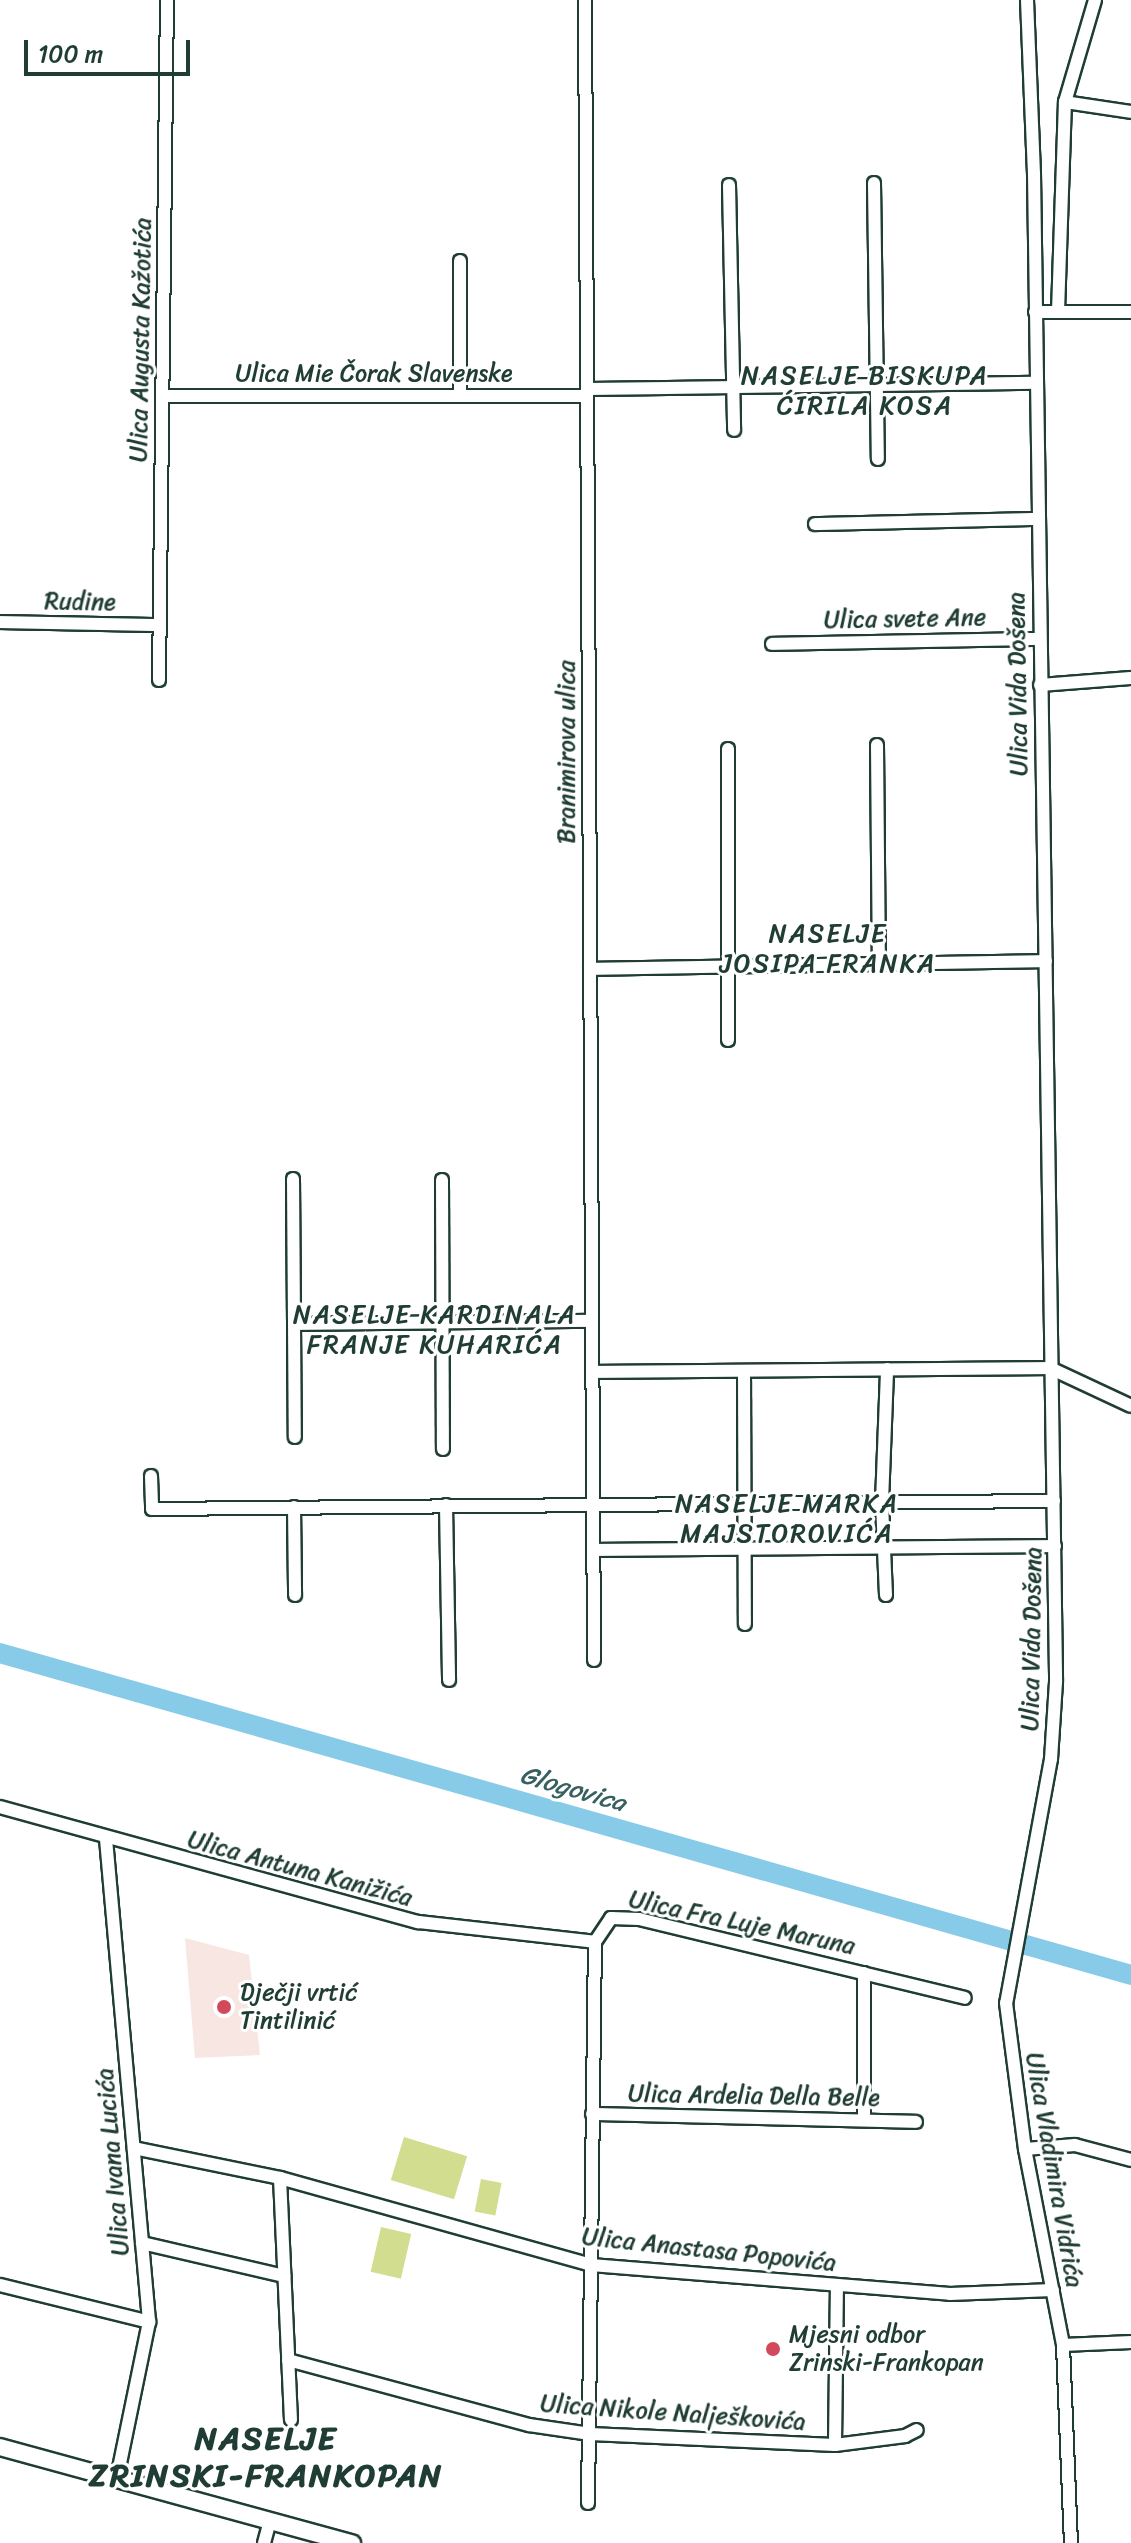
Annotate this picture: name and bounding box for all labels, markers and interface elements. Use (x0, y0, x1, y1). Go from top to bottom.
scale bar (28, 24, 194, 74)
text: 100 m (38, 33, 103, 75)
street label: Ulica Augusta Kažotića (124, 218, 158, 462)
street label: Ulica Mie Čorak Slavenske (235, 360, 513, 388)
district label: NASELJE BISKUPA ĆIRILA KOSA (741, 360, 989, 422)
street label: Rudine (44, 587, 116, 617)
street label: Ulica Vida Došena (1002, 591, 1034, 777)
street label: Ulica svete Ane (823, 603, 987, 635)
street label: Branimirova ulica (553, 660, 581, 844)
district label: NASELJE JOSIPA FRANKA (720, 918, 936, 980)
district label: NASELJE KARDINALA FRANJE KUHARIĆA (294, 1299, 576, 1360)
district label: NASELJE MARKA MAJSTOROVIĆA (675, 1488, 899, 1550)
street label: Ulica Vida Došena (1016, 1546, 1048, 1732)
water label: Glogovica (517, 1759, 629, 1819)
street label: Ulica Antuna Kanižića (185, 1825, 415, 1913)
street label: Ulica Fra Luje Maruna (626, 1885, 858, 1961)
place label: Dječji vrtić Tintilinić (240, 1979, 356, 2035)
marker: Dječji vrtić Tintilinić (215, 1998, 233, 2016)
street label: Ulica Vladimira Vidrića (1019, 2050, 1089, 2290)
street label: Ulica Ivana Lucića (90, 2066, 136, 2258)
street label: Ulica Ardelia Della Belle (627, 2079, 881, 2113)
street label: Ulica Anastasa Popovića (580, 2222, 838, 2278)
place label: Mjesni odbor Zrinski-Frankopan (789, 2321, 984, 2377)
marker: Mjesni odbor Zrinski-Frankopan (764, 2340, 782, 2358)
street label: Ulica Nikole Nalješkovića (540, 2389, 806, 2437)
district label: NASELJE ZRINSKI-FRANKOPAN (90, 2421, 442, 2496)

